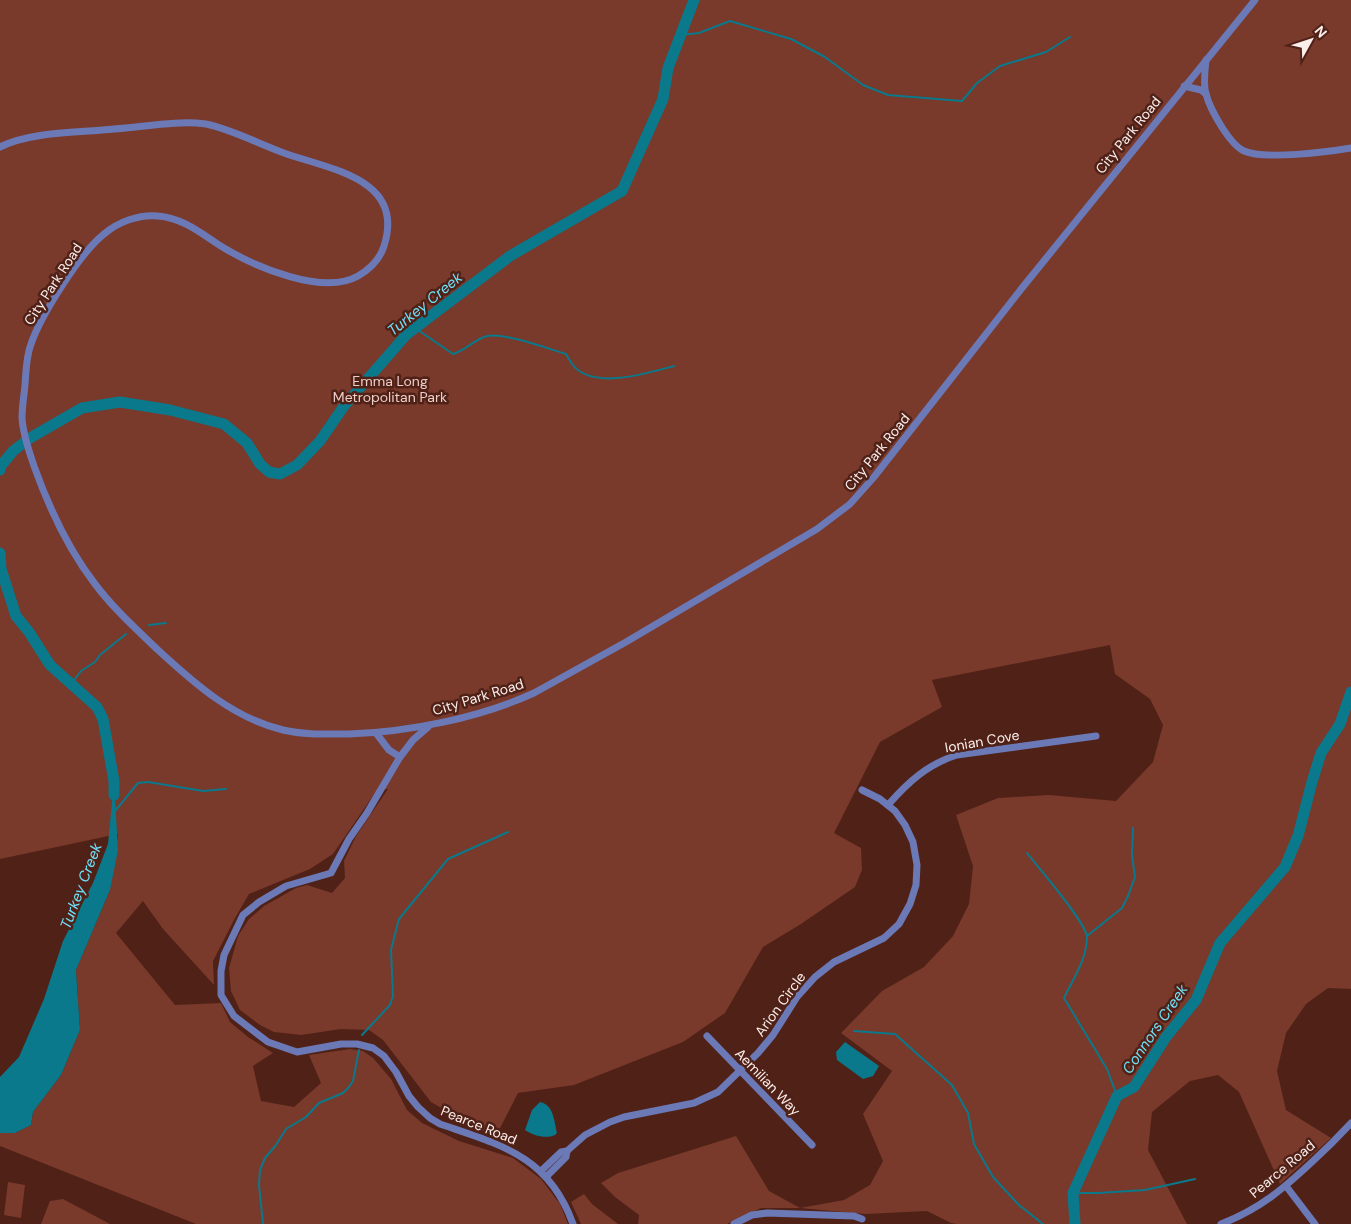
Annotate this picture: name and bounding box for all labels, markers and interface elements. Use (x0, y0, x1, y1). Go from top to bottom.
north arrow (1286, 15, 1336, 65)
text: N (1311, 22, 1331, 41)
street label: City Park Road (1091, 93, 1165, 177)
street label: City Park Road (20, 240, 86, 328)
water label: Turkey Creek (383, 267, 467, 340)
park label: Emma Long Metropolitan Park (333, 372, 447, 406)
street label: City Park Road (840, 410, 914, 494)
street label: City Park Road (430, 675, 526, 719)
street label: Ionian Cove (943, 726, 1021, 756)
water label: Turkey Creek (55, 840, 107, 932)
street label: Arion Circle (751, 968, 809, 1040)
water label: Connors Creek (1118, 980, 1193, 1078)
street label: Aemilian Way (731, 1045, 805, 1120)
street label: Pearce Road (438, 1102, 520, 1148)
street label: Pearce Road (1245, 1136, 1319, 1202)

